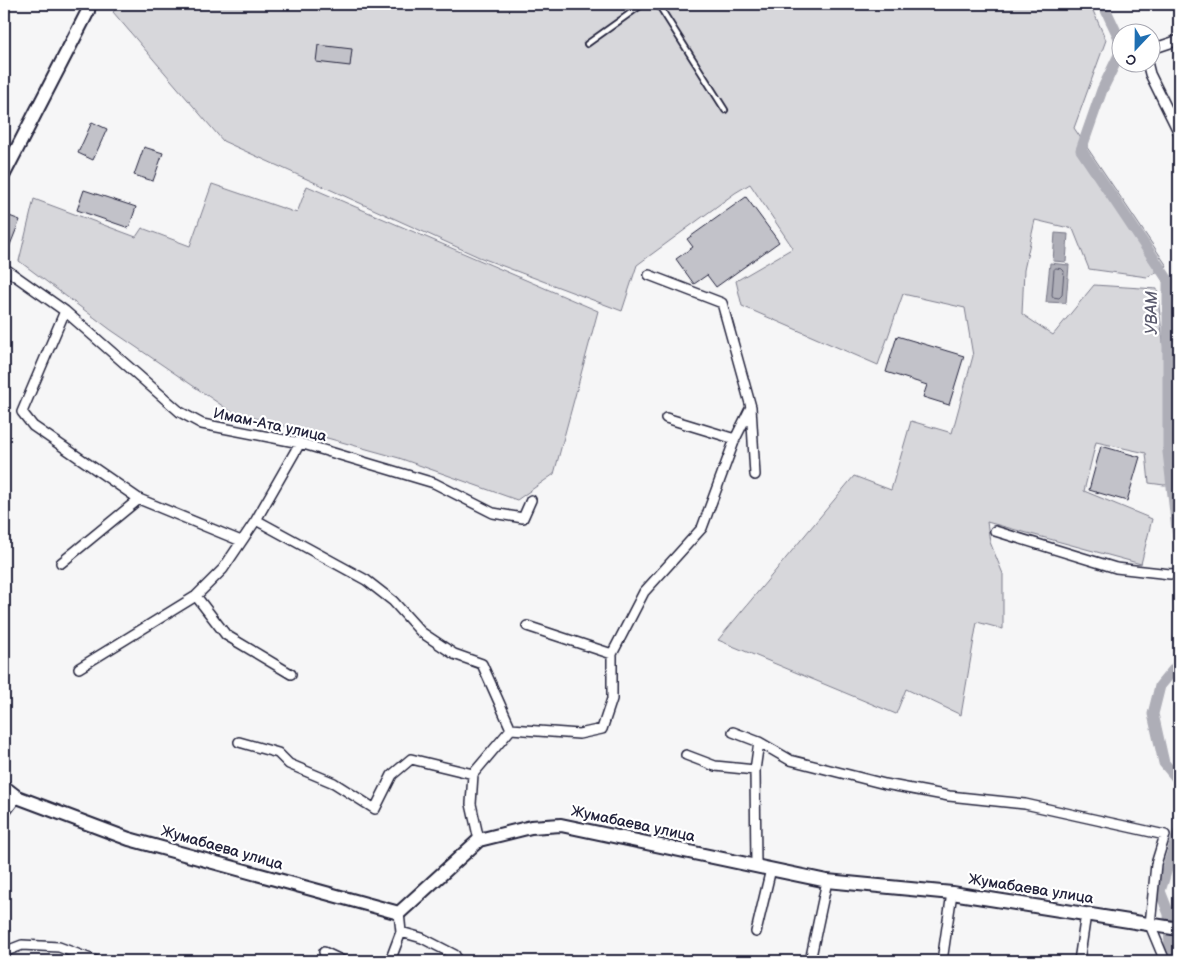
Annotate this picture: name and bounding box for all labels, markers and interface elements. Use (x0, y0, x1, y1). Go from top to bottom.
north arrow (1110, 22, 1160, 72)
text: С (1123, 50, 1139, 69)
water label: УВАМ (1143, 291, 1162, 335)
street label: Имам-Ата улица (212, 404, 329, 446)
street label: Жумабаева улица (569, 802, 697, 846)
street label: Жумабаева улица (159, 821, 286, 875)
street label: Жумабаева улица (967, 870, 1095, 908)

